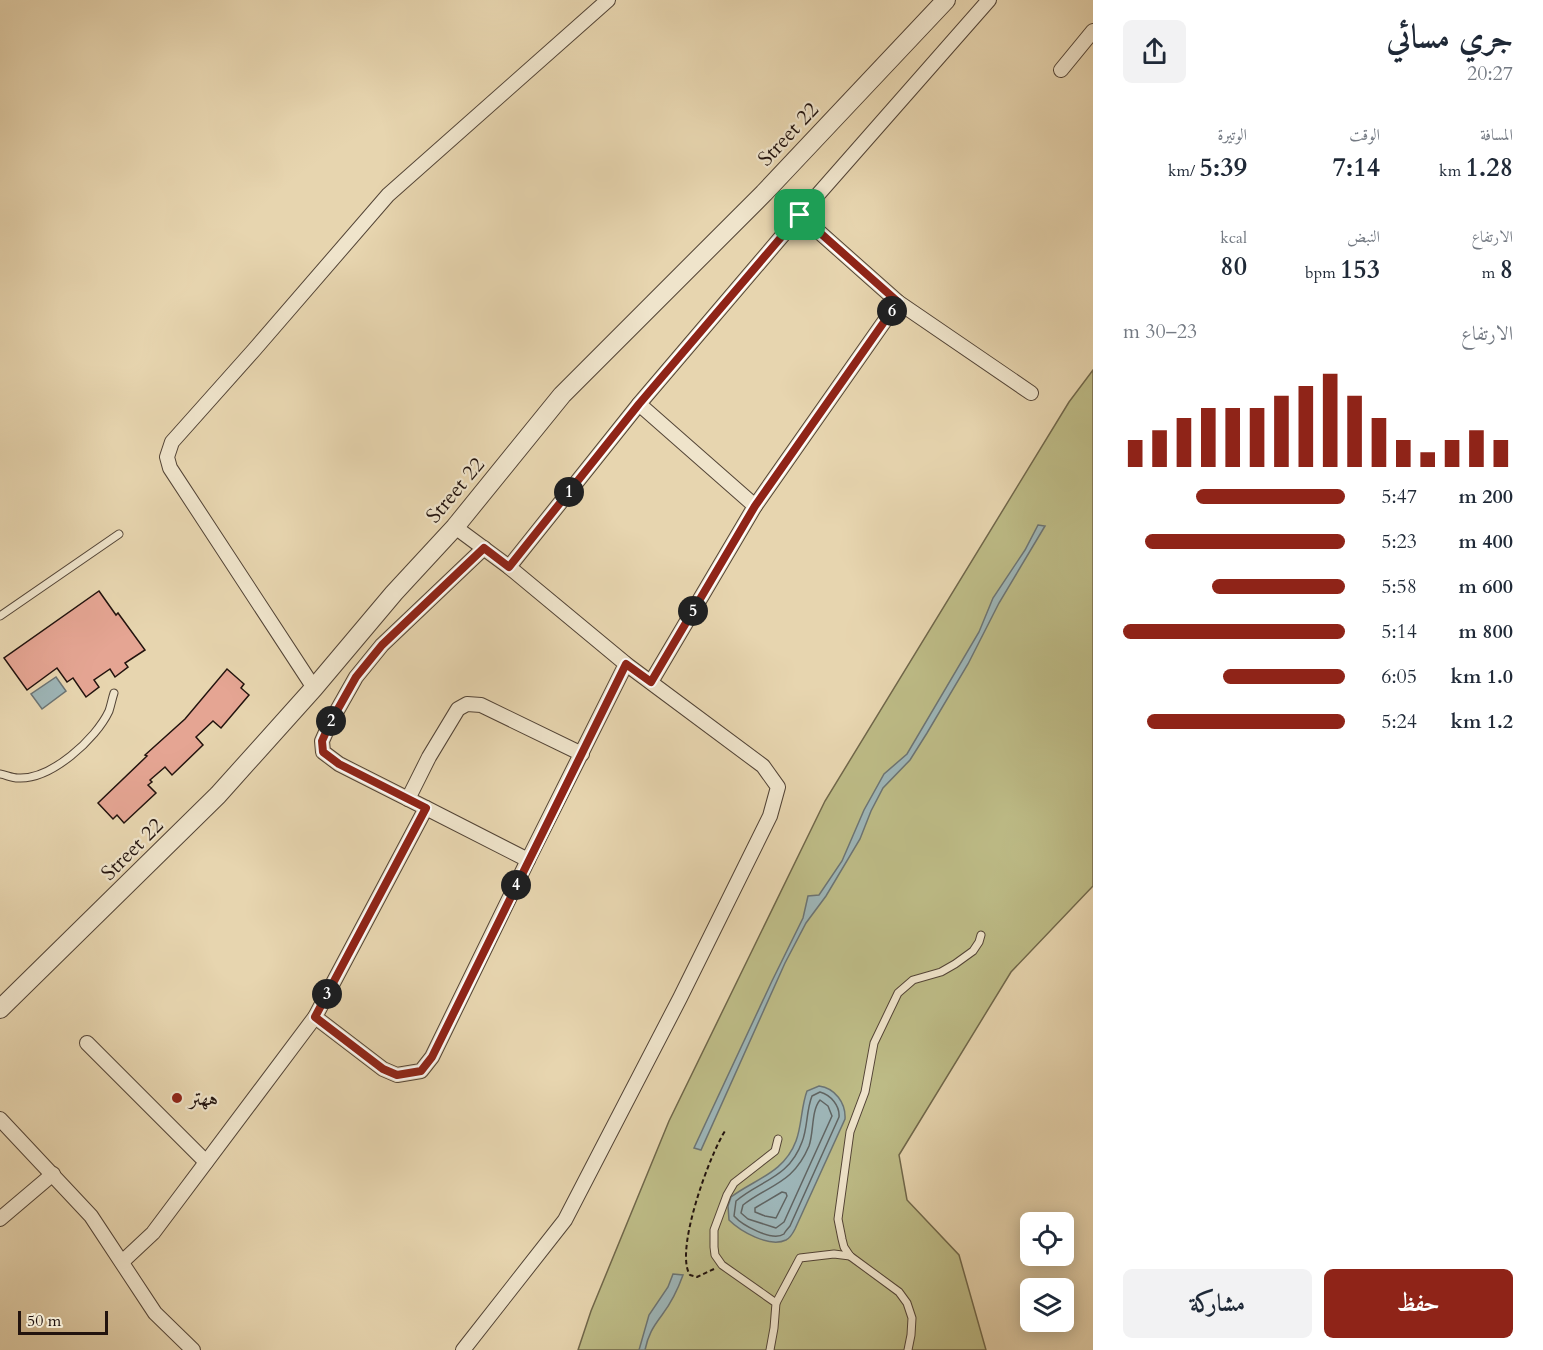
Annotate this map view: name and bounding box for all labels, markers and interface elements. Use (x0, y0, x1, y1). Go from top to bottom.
text: جري مسائي (1387, 15, 1513, 60)
button: share (1123, 20, 1186, 83)
text: 20:27 (1467, 60, 1513, 87)
street label: Street 22 (751, 96, 826, 173)
text: الوتيرة (1217, 124, 1247, 146)
text: الوقت (1349, 124, 1380, 146)
text: المسافة (1480, 124, 1513, 146)
text: 5:39 (1200, 150, 1247, 185)
text: 7:14 (1333, 150, 1380, 185)
text: 1.28 (1466, 150, 1513, 185)
text: /km (1168, 160, 1200, 182)
text: km (1439, 160, 1466, 182)
pin (774, 189, 825, 240)
icon: arrive (783, 198, 816, 231)
text: النبض (1347, 226, 1380, 248)
text: الارتفاع (1471, 226, 1513, 248)
text: kcal (1220, 227, 1247, 249)
text: 80 (1220, 249, 1247, 284)
text: 153 (1340, 252, 1380, 287)
text: 8 (1500, 252, 1513, 287)
text: bpm (1305, 262, 1340, 284)
text: m (1482, 262, 1500, 284)
pin: 6 (877, 296, 907, 326)
text: 6 (888, 300, 896, 322)
text: 23–30 m (1123, 318, 1197, 345)
text: الارتفاع (1461, 320, 1513, 347)
street label: Street 22 (419, 451, 492, 529)
pin: 1 (554, 477, 584, 507)
text: 1 (565, 481, 573, 503)
text: 5:47 (1381, 483, 1417, 510)
text: 200 m (1458, 483, 1513, 510)
text: 5:23 (1381, 528, 1417, 555)
text: 400 m (1458, 528, 1513, 555)
text: 5:58 (1381, 573, 1417, 600)
text: 600 m (1458, 573, 1513, 600)
pin: 5 (678, 596, 708, 626)
text: 5 (689, 600, 697, 622)
text: 5:14 (1381, 618, 1417, 645)
text: 800 m (1458, 618, 1513, 645)
text: 6:05 (1381, 663, 1417, 690)
text: 1.0 km (1450, 663, 1513, 690)
pin: 2 (316, 706, 346, 736)
text: 5:24 (1381, 708, 1417, 735)
text: 1.2 km (1450, 708, 1513, 735)
text: 2 (327, 710, 335, 732)
street label: Street 22 (95, 811, 170, 887)
pin: 4 (501, 870, 531, 900)
text: 4 (512, 874, 520, 896)
pin: 3 (312, 979, 342, 1009)
text: 3 (323, 983, 331, 1005)
place label: ههتر (187, 1084, 218, 1113)
marker: ههتر (170, 1091, 184, 1105)
map controls (1020, 1212, 1074, 1332)
button: locate (1020, 1212, 1074, 1266)
button: مشاركة (1123, 1269, 1312, 1338)
button: حفظ (1324, 1269, 1513, 1338)
button: layers (1020, 1278, 1074, 1332)
scale bar (18, 1308, 108, 1336)
text: 50 m (27, 1310, 61, 1332)

